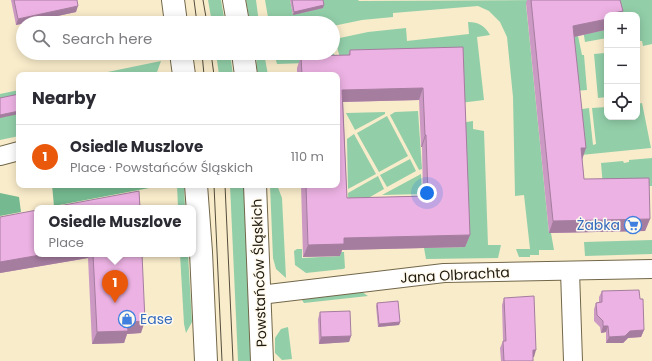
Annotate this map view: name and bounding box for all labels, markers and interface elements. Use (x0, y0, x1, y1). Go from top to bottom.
map controls (604, 12, 640, 120)
button: + (604, 12, 640, 48)
search box (16, 16, 340, 60)
icon: search (30, 27, 52, 49)
text: Search here (62, 28, 152, 49)
button: − (604, 48, 640, 84)
button: locate (604, 84, 640, 120)
text: Nearby (32, 86, 96, 110)
text: Osiedle Muszlove (70, 136, 203, 157)
text: 1 (43, 147, 47, 166)
text: 110 m (291, 147, 324, 166)
text: Place · Powstańców Śląskich (70, 158, 253, 177)
your location (417, 183, 437, 203)
street label: Powstańców Śląskich (246, 198, 272, 348)
popup (34, 205, 196, 257)
text: Osiedle Muszlove (48, 211, 182, 232)
place label: Żabka (577, 215, 620, 235)
supermarket icon: Żabka (623, 215, 643, 235)
text: Place (48, 233, 84, 252)
street label: Jana Olbrachta (400, 262, 510, 288)
pin: 1 (102, 270, 128, 303)
shop icon: Ease (117, 309, 137, 329)
place label: Ease (140, 309, 173, 329)

